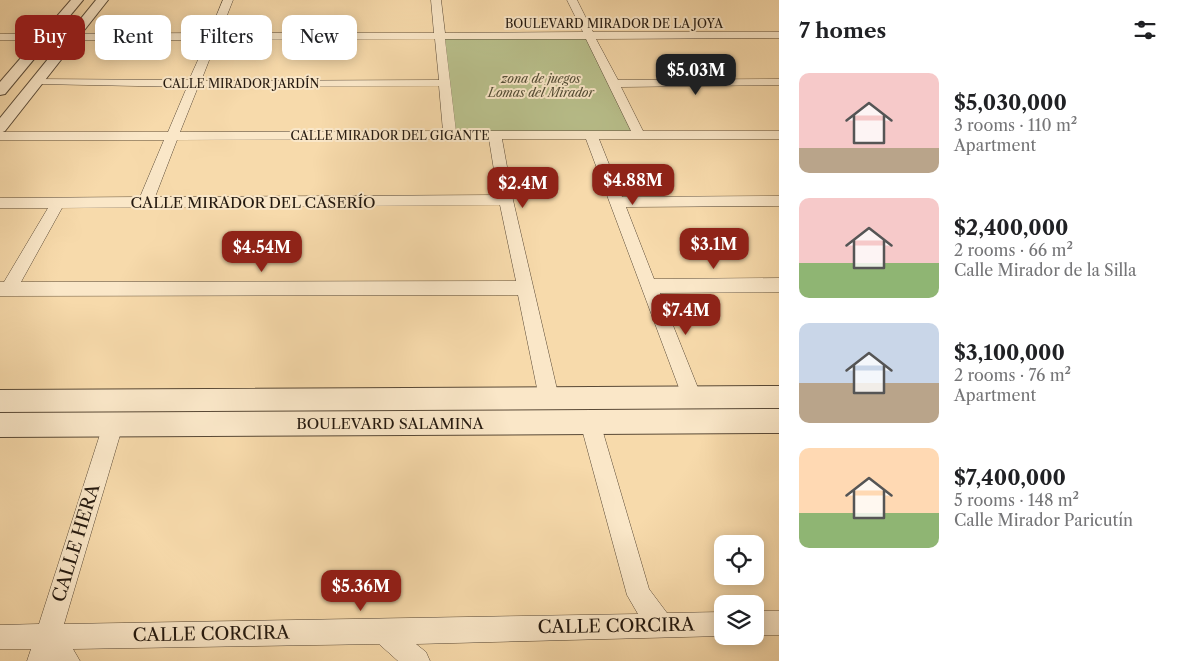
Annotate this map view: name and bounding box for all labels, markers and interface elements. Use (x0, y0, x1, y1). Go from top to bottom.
chip: Buy (15, 15, 85, 60)
chip: Rent (95, 15, 171, 60)
chip: Filters (181, 15, 272, 60)
chip: New (282, 15, 357, 60)
street label: BOULEVARD MIRADOR DE LA JOYA (505, 16, 724, 31)
icon: filters (1131, 16, 1159, 44)
text: 7 homes (799, 18, 886, 43)
pin: $5.03M (655, 54, 737, 96)
text: $5.03M (667, 60, 725, 80)
park label: zona de juegos Lomas del Mirador (487, 71, 595, 100)
street label: CALLE MIRADOR JARDÍN (163, 75, 319, 91)
text: $5,030,000 (954, 90, 1067, 115)
icon: home (839, 93, 899, 153)
text: 3 rooms · 110 m² (954, 115, 1077, 135)
street label: CALLE MIRADOR DEL GIGANTE (291, 128, 489, 143)
text: Apartment (954, 135, 1036, 155)
pin: $4.88M (592, 164, 674, 206)
pin: $2.4M (488, 166, 558, 209)
text: $4.88M (603, 170, 663, 190)
text: $2.4M (498, 173, 548, 193)
street label: CALLE MIRADOR DEL CASERÍO (130, 193, 376, 212)
text: $2,400,000 (954, 215, 1069, 240)
icon: home (839, 218, 899, 278)
pin: $3.1M (679, 228, 749, 270)
pin: $4.54M (221, 230, 303, 273)
text: $3.1M (691, 234, 737, 254)
text: $4.54M (233, 237, 291, 257)
text: 2 rooms · 66 m² (954, 240, 1073, 260)
text: Calle Mirador de la Silla (954, 260, 1137, 280)
pin: $7.4M (651, 294, 721, 336)
text: $7.4M (662, 300, 710, 320)
text: $3,100,000 (954, 340, 1065, 365)
icon: home (839, 343, 899, 403)
text: 2 rooms · 76 m² (954, 365, 1071, 385)
text: Apartment (954, 385, 1036, 405)
street label: BOULEVARD SALAMINA (296, 414, 485, 433)
text: $7,400,000 (954, 465, 1066, 490)
icon: home (839, 468, 899, 528)
street label: CALLE HERA (48, 481, 105, 605)
text: 5 rooms · 148 m² (954, 490, 1079, 510)
text: Calle Mirador Paricutín (954, 510, 1133, 530)
map controls (714, 535, 764, 645)
button: locate (714, 535, 764, 585)
pin: $5.36M (320, 570, 402, 612)
text: $5.36M (332, 576, 390, 596)
button: layers (714, 595, 764, 645)
street label: CALLE CORCIRA (537, 614, 695, 638)
street label: CALLE CORCIRA (132, 622, 290, 646)

